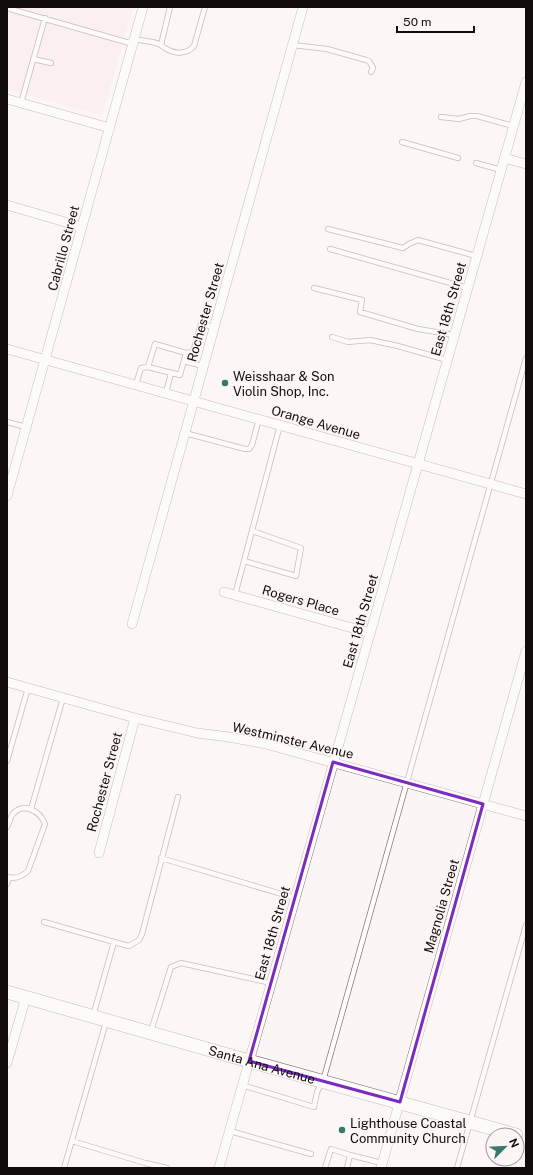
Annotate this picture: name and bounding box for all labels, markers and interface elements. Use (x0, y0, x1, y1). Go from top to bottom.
scale bar (397, 8, 474, 34)
text: 50 m (403, 15, 431, 29)
street label: Cabrillo Street (45, 204, 82, 293)
street label: East 18th Street (428, 260, 469, 358)
street label: Rochester Street (184, 261, 227, 364)
place label: Weisshaar & Son Violin Shop, Inc. (233, 369, 335, 399)
marker: Weisshaar & Son Violin Shop, Inc. (220, 378, 230, 388)
street label: Orange Avenue (270, 403, 362, 442)
street label: East 18th Street (340, 572, 381, 670)
street label: Rogers Place (261, 582, 341, 619)
street label: Westminster Avenue (231, 719, 355, 762)
street label: Rochester Street (84, 731, 125, 834)
street label: Magnolia Street (421, 857, 462, 955)
street label: East 18th Street (252, 884, 293, 982)
street label: Santa Ana Avenue (207, 1043, 317, 1087)
place label: Lighthouse Coastal Community Church (350, 1116, 466, 1146)
marker: Lighthouse Coastal Community Church (337, 1125, 347, 1135)
north arrow (485, 1127, 525, 1167)
text: N (507, 1137, 521, 1149)

